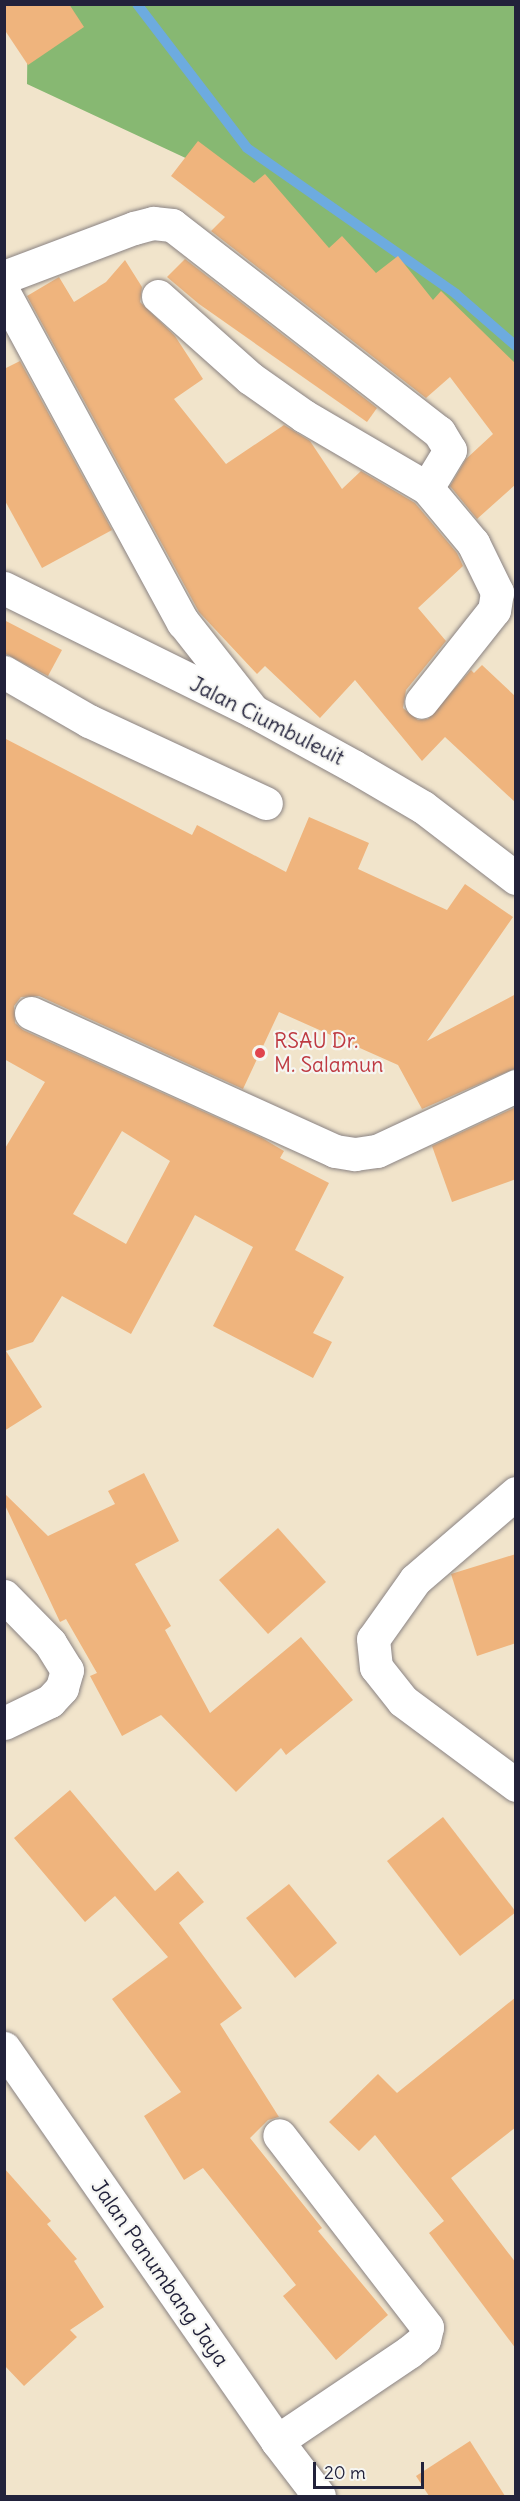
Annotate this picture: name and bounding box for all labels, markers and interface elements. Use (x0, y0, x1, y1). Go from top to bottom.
street label: Jalan Ciumbuleuit (186, 671, 348, 771)
place label: RSAU Dr. M. Salamun (274, 1028, 383, 1078)
marker: RSAU Dr. M. Salamun (251, 1044, 269, 1062)
street label: Jalan Panumbang Jaya (86, 2175, 234, 2371)
scale bar (316, 2450, 427, 2488)
text: 20 m (324, 2461, 366, 2484)

